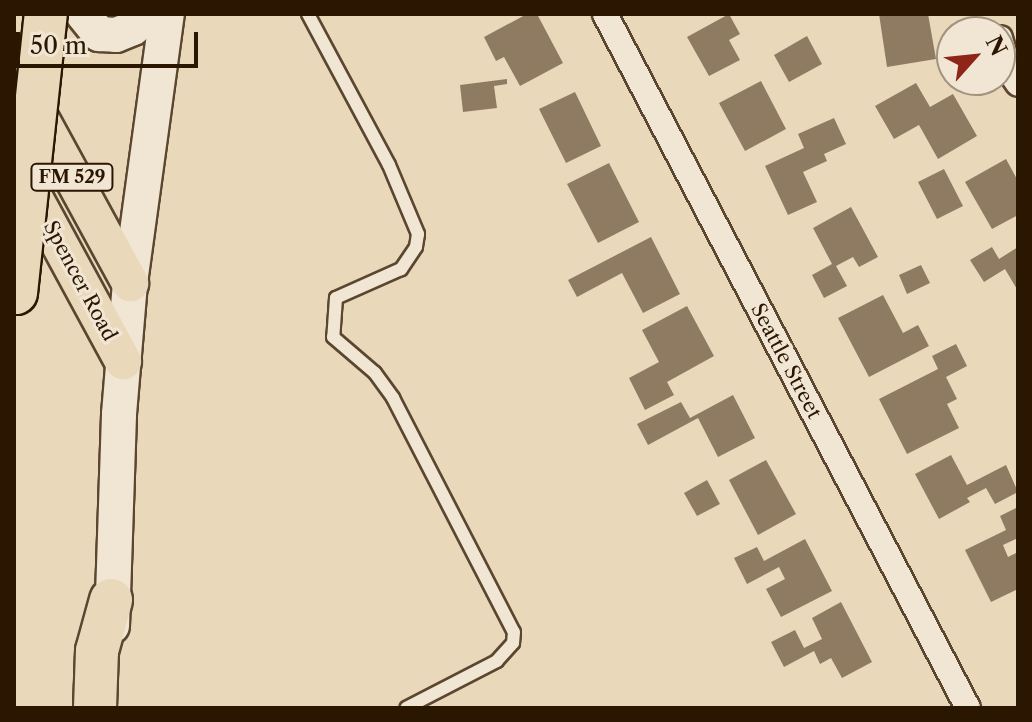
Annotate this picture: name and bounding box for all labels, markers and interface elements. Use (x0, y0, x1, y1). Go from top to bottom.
scale bar (20, 16, 202, 66)
north arrow (936, 16, 1016, 96)
text: 50 m (30, 31, 87, 60)
text: N (980, 31, 1012, 60)
road number: FM 529 (30, 163, 114, 191)
street label: Spencer Road (38, 217, 122, 345)
street label: Seattle Street (746, 299, 826, 423)

